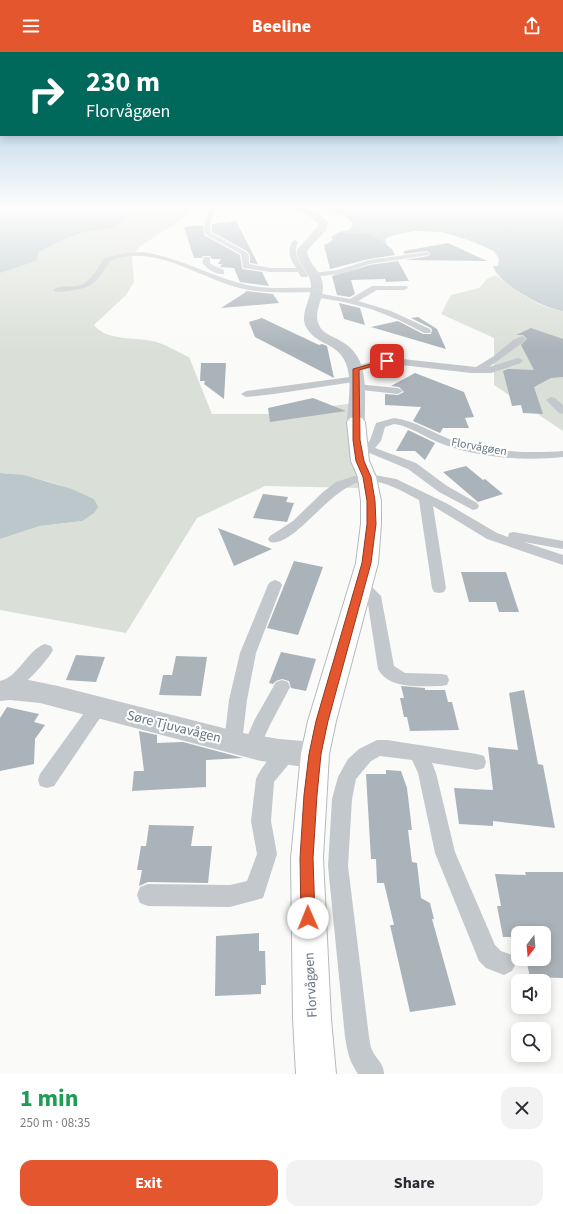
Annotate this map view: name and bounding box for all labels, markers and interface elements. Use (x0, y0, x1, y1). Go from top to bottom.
text: Beeline (252, 14, 311, 39)
icon: menu (20, 15, 42, 37)
icon: share (521, 15, 543, 37)
text: 230 m (86, 62, 160, 102)
icon: right (20, 68, 72, 120)
text: Florvågøen (86, 99, 170, 124)
pin (370, 344, 404, 378)
icon: arrive (376, 350, 398, 372)
street label: Florvågøen (450, 434, 508, 460)
street label: Søre Tjuvavågen (125, 706, 223, 748)
position arrow (287, 897, 329, 939)
north arrow (511, 926, 551, 966)
map controls (511, 926, 551, 1062)
street label: Florvågøen (299, 952, 323, 1018)
button: sound (511, 974, 551, 1014)
button: search (511, 1022, 551, 1062)
text: 1 min (20, 1081, 78, 1116)
button: close (501, 1087, 543, 1129)
text: 250 m · 08:35 (20, 1114, 90, 1132)
button: Exit (20, 1160, 278, 1206)
button: Share (286, 1160, 543, 1206)

